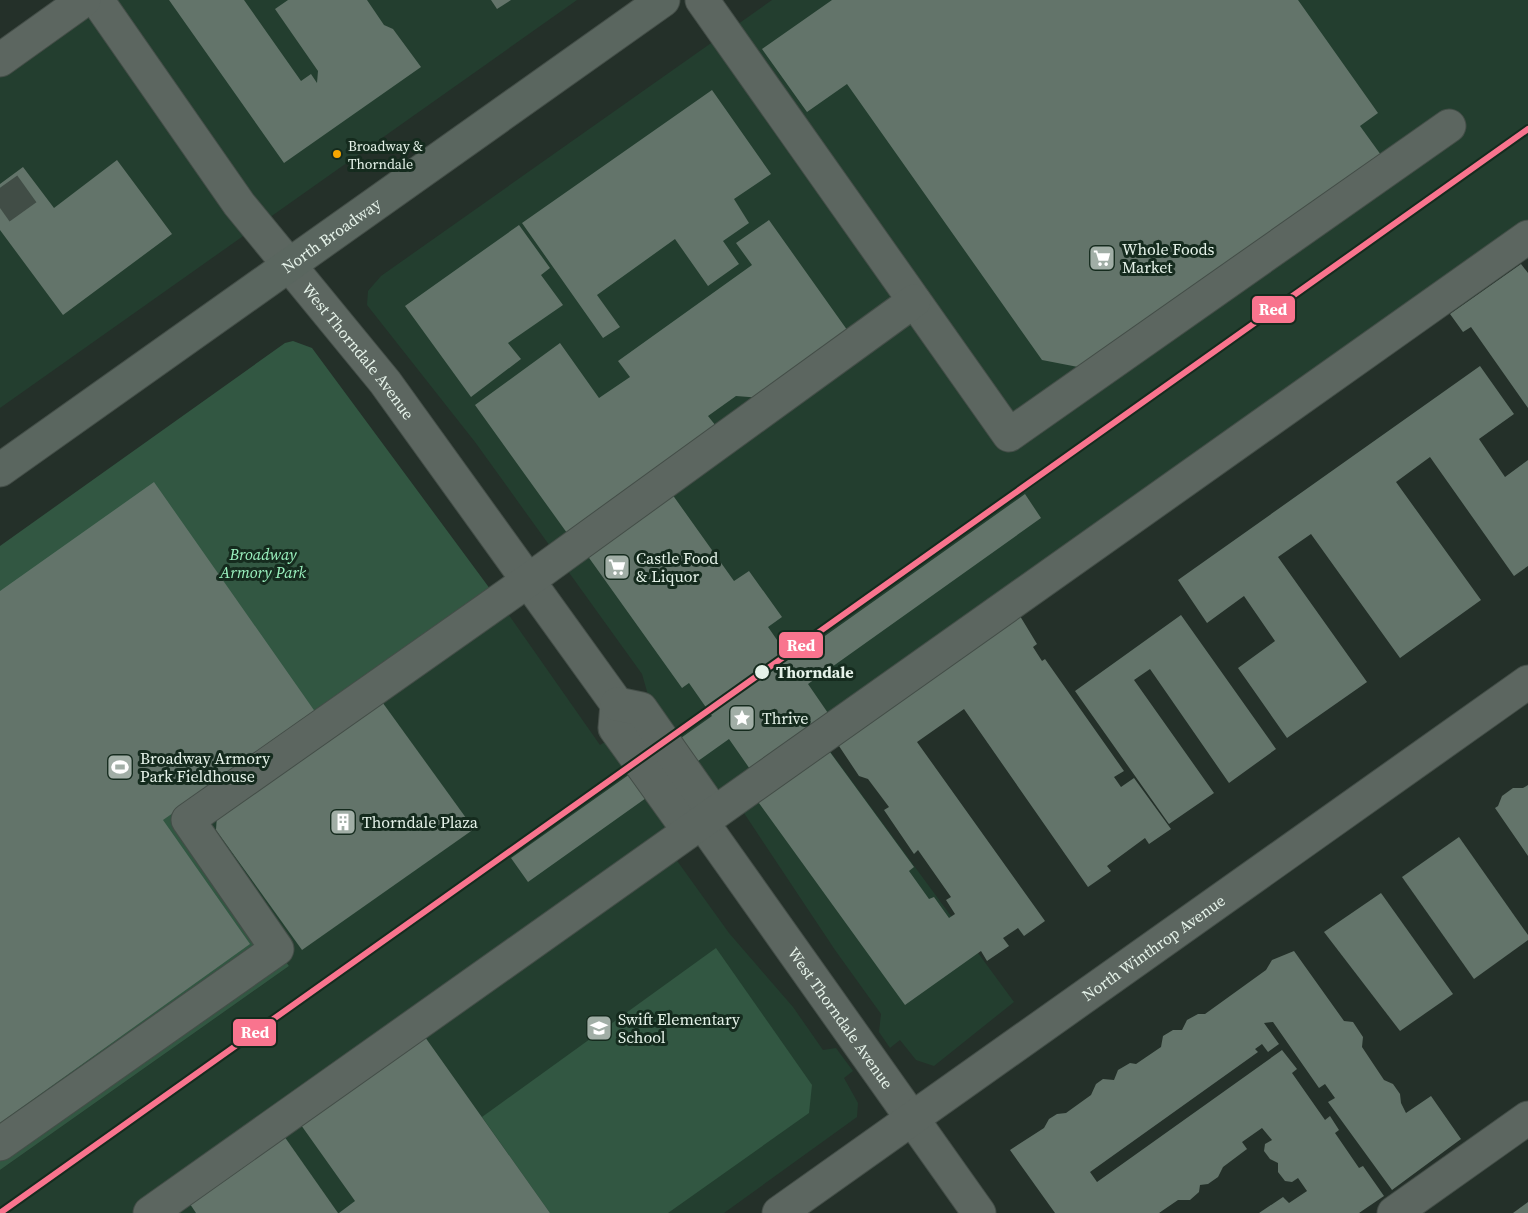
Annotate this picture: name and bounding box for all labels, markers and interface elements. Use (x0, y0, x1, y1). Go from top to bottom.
place label: Broadway & Thorndale (348, 136, 423, 174)
marker: Broadway & Thorndale (331, 148, 343, 160)
street label: North Broadway (277, 192, 386, 278)
place label: Whole Foods Market (1122, 238, 1215, 278)
supermarket icon: Whole Foods Market (1087, 243, 1117, 273)
street label: West Thorndale Avenue (297, 278, 419, 424)
line badge: Red (1251, 295, 1296, 324)
text: Red (1259, 298, 1288, 320)
park label: Broadway Armory Park (219, 543, 307, 583)
place label: Castle Food & Liquor (636, 547, 718, 587)
supermarket icon: Castle Food & Liquor (602, 552, 632, 582)
line badge: Red (778, 631, 824, 659)
text: Red (787, 634, 816, 656)
place label: Thorndale (776, 661, 854, 683)
marker: Thorndale (753, 663, 771, 681)
place icon: Thrive (727, 703, 757, 733)
place label: Thrive (762, 707, 809, 729)
place label: Broadway Armory Park Fieldhouse (140, 747, 271, 787)
sports icon: Broadway Armory Park Fieldhouse (105, 752, 135, 782)
building icon: Thorndale Plaza (328, 807, 358, 837)
place label: Thorndale Plaza (362, 811, 479, 833)
street label: North Winthrop Avenue (1077, 889, 1229, 1006)
street label: West Thorndale Avenue (783, 943, 899, 1093)
place label: Swift Elementary School (618, 1008, 741, 1048)
school or university icon: Swift Elementary School (584, 1013, 614, 1043)
line badge: Red (232, 1018, 277, 1047)
text: Red (241, 1021, 270, 1043)

